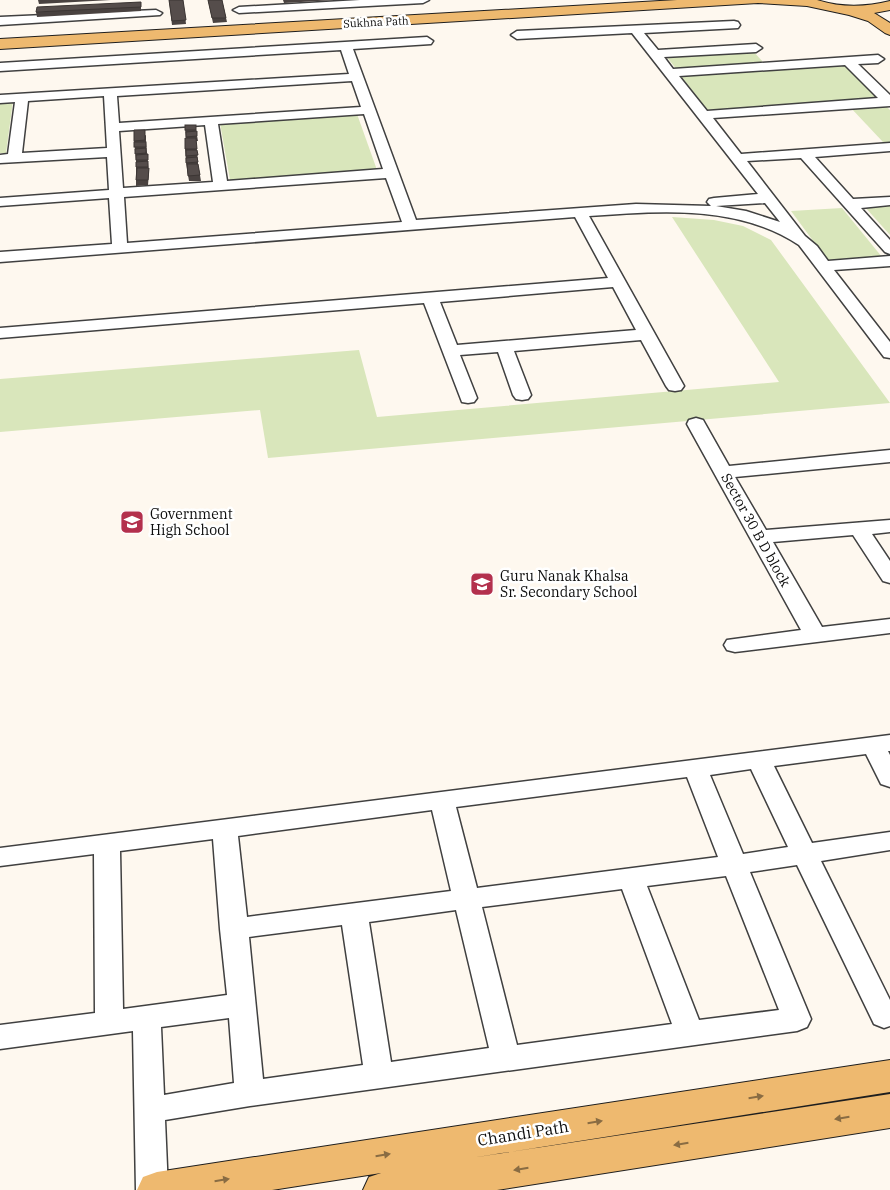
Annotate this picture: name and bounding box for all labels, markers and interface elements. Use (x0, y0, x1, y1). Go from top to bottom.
street label: Sukhna Path (343, 13, 409, 31)
street label: Sector 30 B D block (717, 470, 795, 591)
place label: Government High School (150, 505, 233, 539)
school or university icon: Government High School (119, 509, 145, 535)
place label: Guru Nanak Khalsa Sr. Secondary School (500, 567, 638, 601)
school or university icon: Guru Nanak Khalsa Sr. Secondary School (469, 571, 495, 597)
one-way arrow (748, 1093, 764, 1101)
one-way arrow (833, 1115, 849, 1123)
street label: Chandi Path (476, 1116, 570, 1150)
one-way arrow (588, 1117, 604, 1125)
one-way arrow (673, 1140, 689, 1148)
one-way arrow (375, 1151, 391, 1159)
one-way arrow (512, 1165, 528, 1173)
one-way arrow (215, 1175, 231, 1183)

